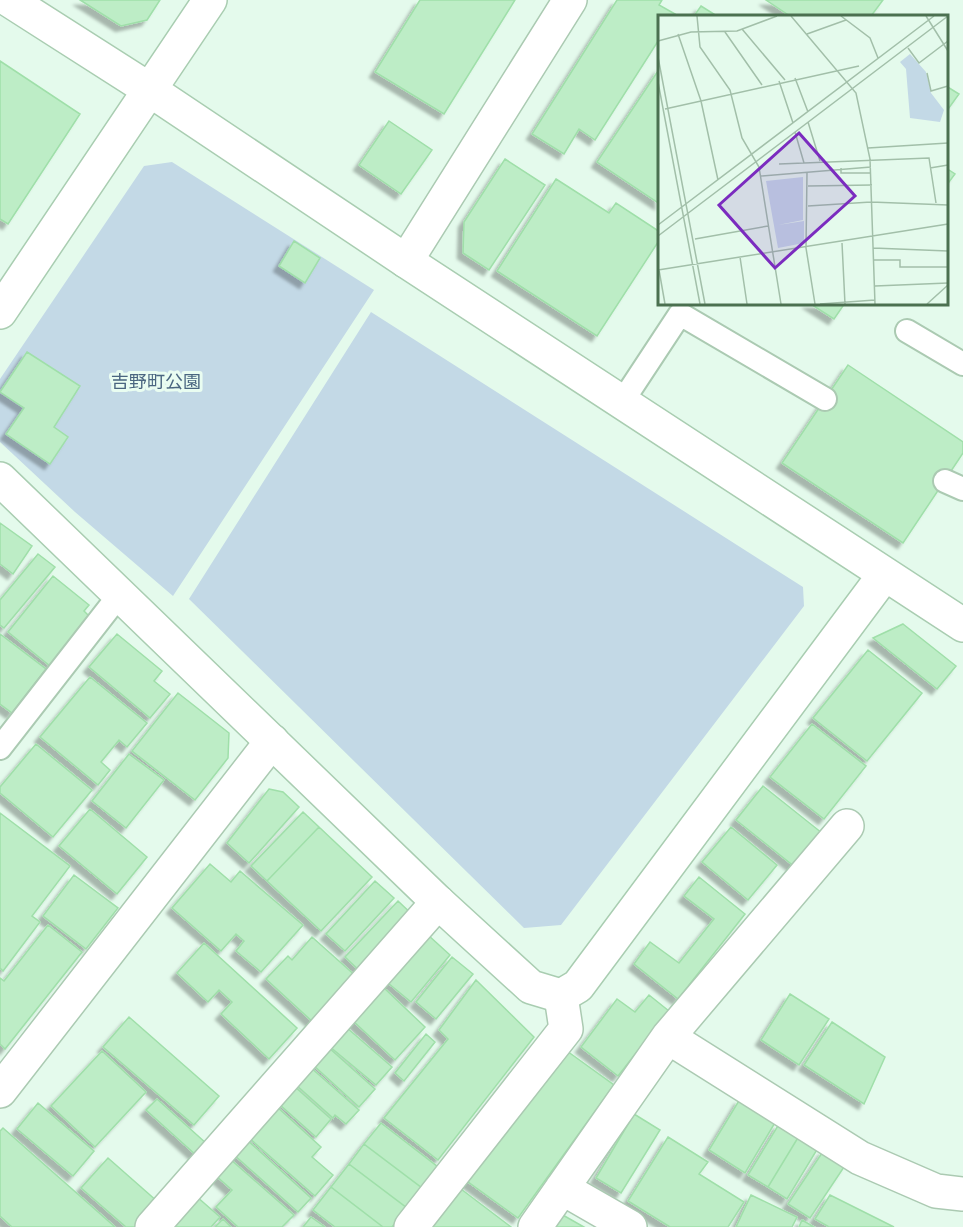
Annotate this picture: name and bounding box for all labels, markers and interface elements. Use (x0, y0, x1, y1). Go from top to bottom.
inset map (658, 15, 948, 304)
park label: 吉野町公園 (111, 371, 201, 393)

